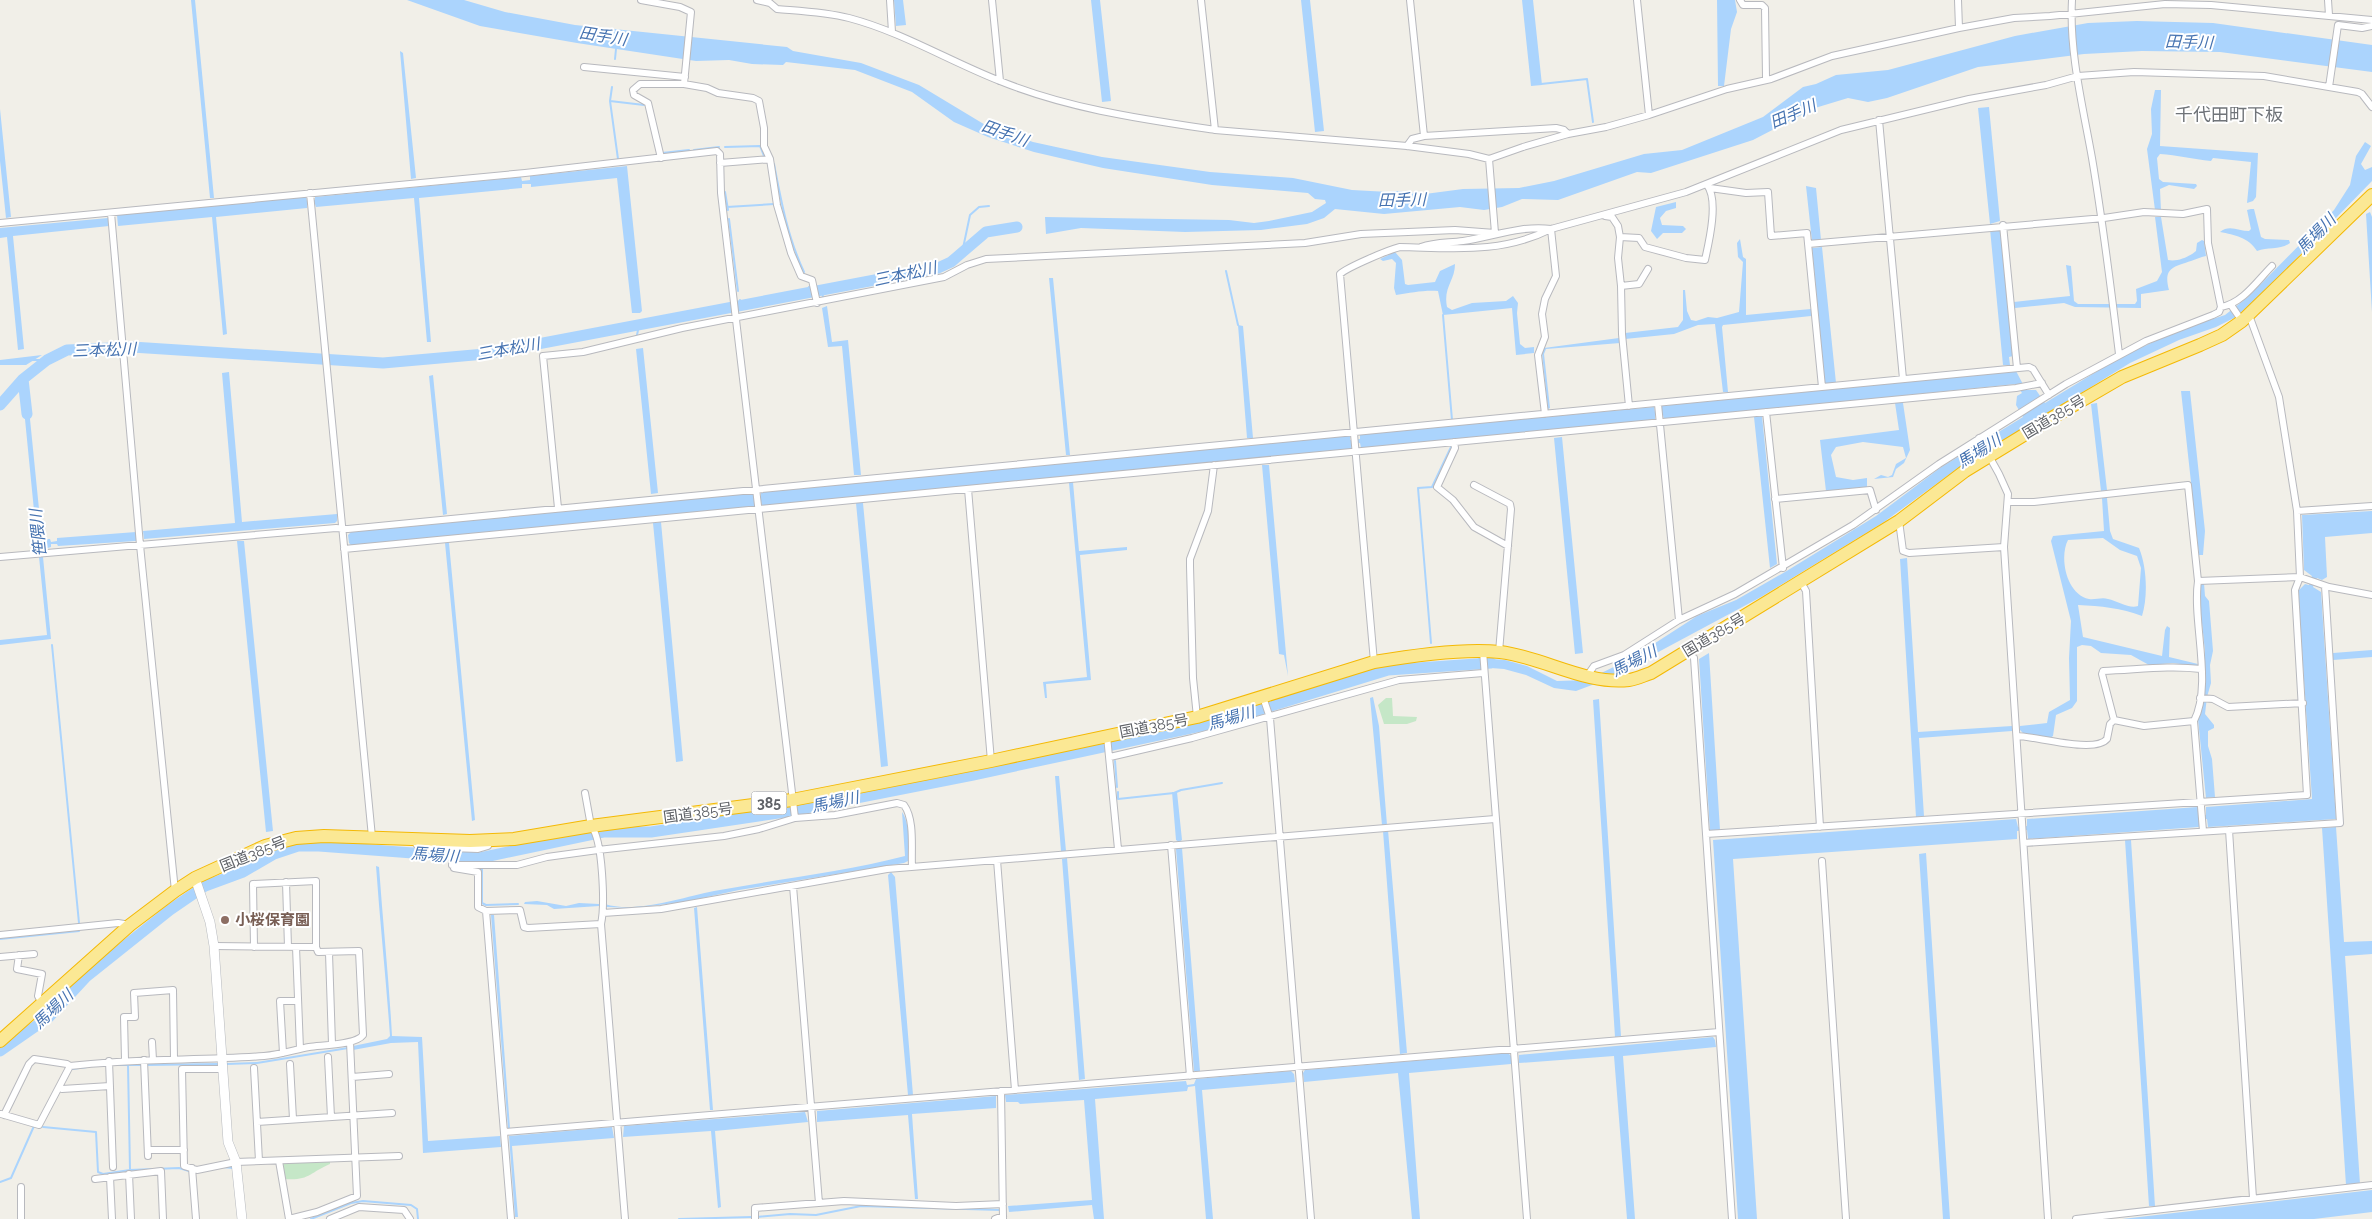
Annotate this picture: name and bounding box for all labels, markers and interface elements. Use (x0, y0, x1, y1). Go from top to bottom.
water label: 田手川 (578, 23, 630, 49)
water label: 田手川 (2165, 32, 2215, 52)
water label: 田手川 (1767, 95, 1821, 132)
district label: 千代田町下板 (2175, 104, 2283, 125)
water label: 田手川 (979, 116, 1033, 151)
water label: 田手川 (1378, 190, 1428, 210)
water label: 馬場川 (2292, 209, 2341, 258)
water label: 三本松川 (872, 258, 940, 290)
water label: 三本松川 (475, 334, 543, 364)
water label: 三本松川 (72, 339, 138, 361)
street label: 国道385号 (2019, 391, 2089, 443)
water label: 馬場川 (1954, 429, 2006, 472)
water label: 笹隈川 (26, 506, 50, 558)
street label: 国道385号 (1679, 609, 1749, 661)
water label: 馬場川 (1608, 641, 1661, 680)
water label: 馬場川 (1205, 702, 1259, 734)
street label: 国道385号 (1118, 710, 1190, 742)
water label: 馬場川 (810, 787, 862, 816)
road number: 385 (752, 791, 786, 814)
street label: 国道385号 (662, 799, 734, 827)
street label: 国道385号 (217, 833, 289, 875)
water label: 馬場川 (410, 844, 462, 866)
place label: 小桜保育園 (235, 911, 310, 929)
marker: 小桜保育園 (219, 914, 231, 926)
water label: 馬場川 (29, 984, 78, 1032)

